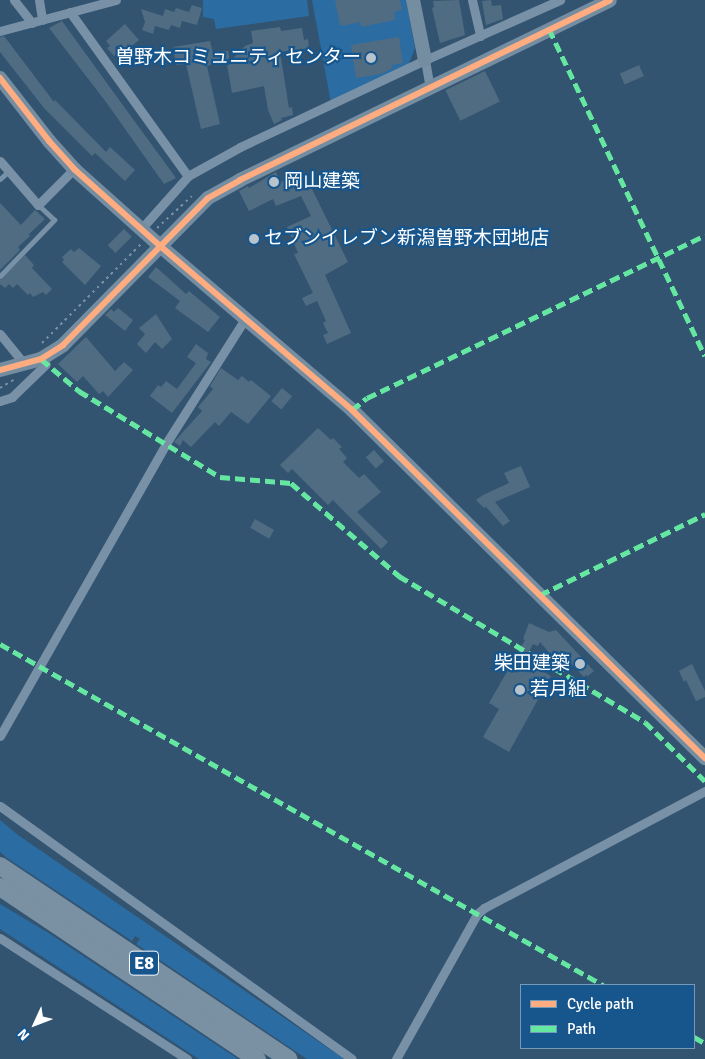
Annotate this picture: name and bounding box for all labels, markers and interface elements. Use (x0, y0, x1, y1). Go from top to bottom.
place label: 曽野木コミュニティセンター (114, 47, 361, 69)
marker: 曽野木コミュニティセンター (365, 52, 377, 64)
place label: 岡山建築 (284, 171, 360, 193)
marker: 岡山建築 (268, 176, 280, 188)
place label: セブンイレブン新潟曽野木団地店 (264, 228, 549, 250)
marker: セブンイレブン新潟曽野木団地店 (248, 233, 260, 245)
place label: 柴田建築 (494, 653, 570, 675)
marker: 柴田建築 (574, 658, 586, 670)
place label: 若月組 (530, 679, 587, 701)
marker: 若月組 (514, 684, 526, 696)
road number: E8 (128, 948, 160, 978)
legend (520, 984, 695, 1049)
text: Cycle path (567, 995, 634, 1013)
north arrow (10, 999, 60, 1049)
text: Path (567, 1020, 596, 1038)
text: N (14, 1025, 33, 1044)

